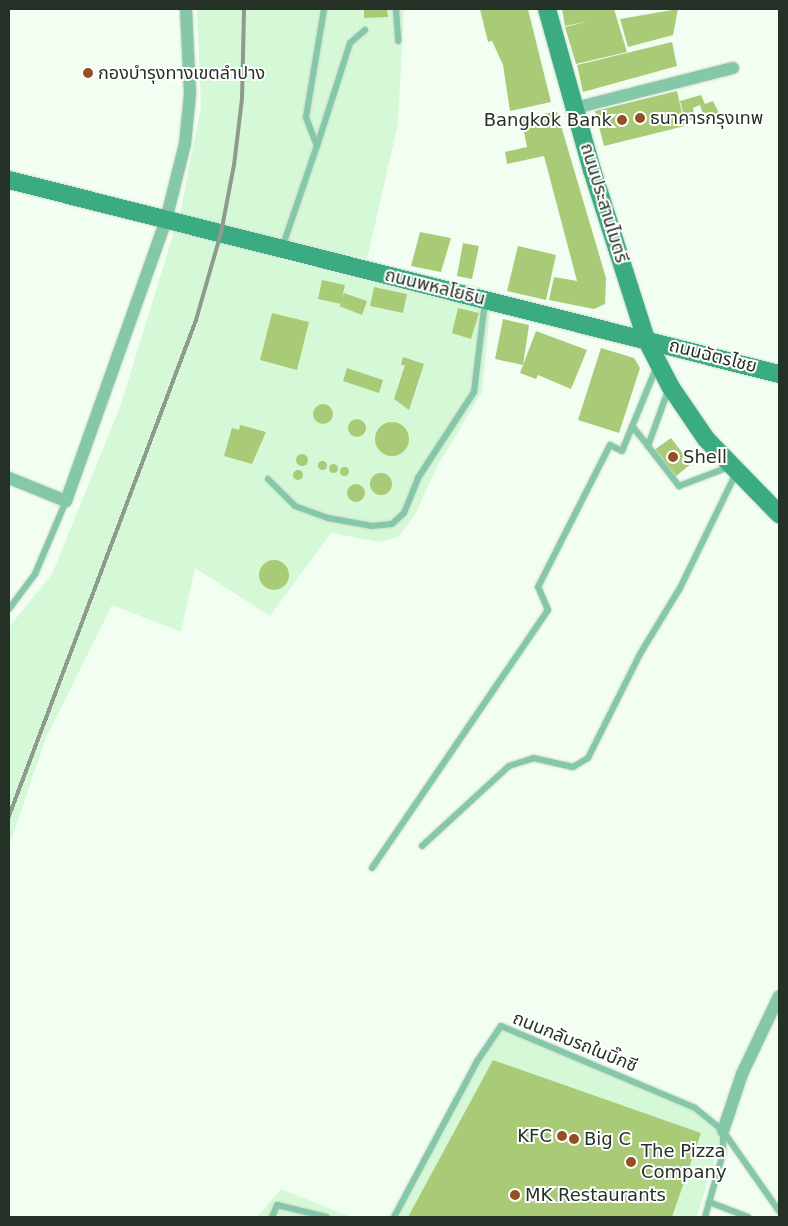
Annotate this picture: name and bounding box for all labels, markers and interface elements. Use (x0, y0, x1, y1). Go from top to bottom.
place label: กองบำรุงทางเขตลำปาง (98, 62, 265, 84)
marker: กองบำรุงทางเขตลำปาง (82, 67, 94, 79)
place label: ธนาคารกรุงเทพ (650, 107, 763, 129)
place label: Bangkok Bank (484, 109, 612, 131)
marker: ธนาคารกรุงเทพ (634, 112, 646, 124)
marker: Bangkok Bank (616, 114, 628, 126)
street label: ถนนประสานไมตรี (576, 141, 632, 265)
street label: ถนนพหลโยธิน (383, 264, 487, 310)
street label: ถนนฉัตรไชย (667, 335, 759, 377)
place label: Shell (683, 446, 727, 468)
marker: Shell (667, 451, 679, 463)
street label: ถนนกลับรถในบิ๊กซี (510, 1007, 640, 1077)
place label: KFC (517, 1125, 552, 1147)
place label: Big C (584, 1128, 631, 1150)
marker: KFC (556, 1130, 568, 1142)
marker: Big C (568, 1133, 580, 1145)
place label: The Pizza Company (641, 1141, 727, 1184)
marker: The Pizza Company (625, 1156, 637, 1168)
place label: MK Restaurants (525, 1184, 666, 1206)
marker: MK Restaurants (509, 1189, 521, 1201)

